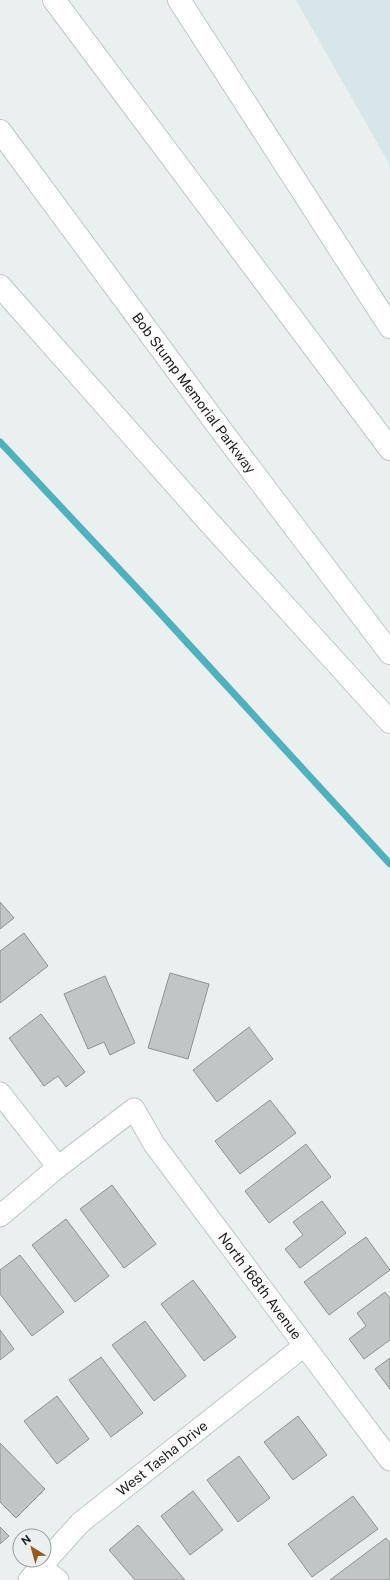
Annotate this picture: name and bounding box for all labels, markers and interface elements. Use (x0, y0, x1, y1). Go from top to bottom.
street label: Bob Stump Memorial Parkway (129, 310, 259, 477)
street label: North 168th Avenue (215, 1229, 305, 1342)
street label: West Tasha Drive (113, 1417, 211, 1499)
north arrow (12, 1528, 52, 1568)
text: N (19, 1533, 33, 1547)

